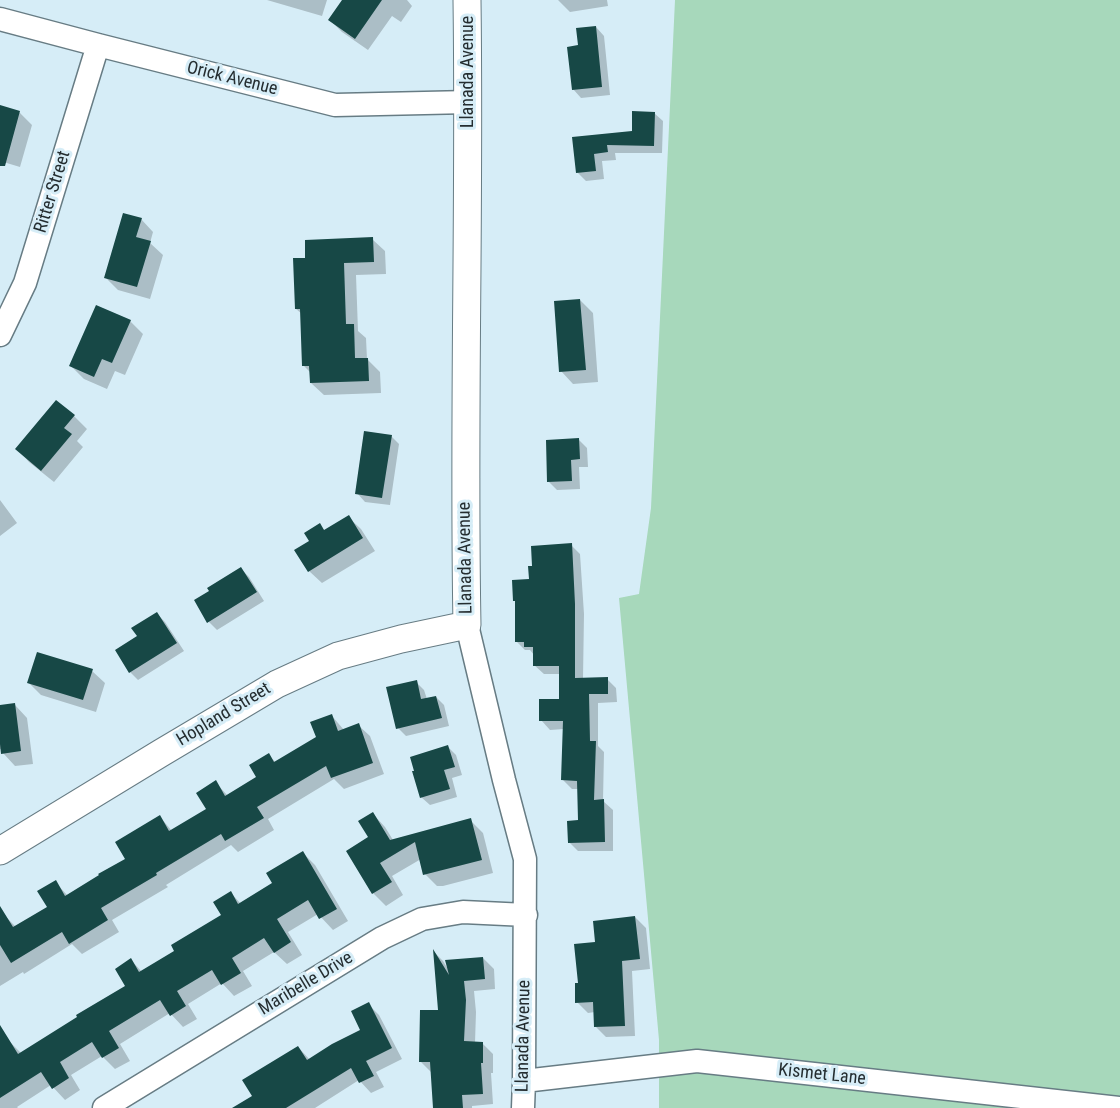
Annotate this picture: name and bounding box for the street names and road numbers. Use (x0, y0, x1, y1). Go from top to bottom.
street label: Llanada Avenue (457, 16, 479, 128)
street label: Orick Avenue (184, 57, 280, 101)
street label: Ritter Street (30, 148, 76, 236)
street label: Llanada Avenue (454, 502, 478, 614)
street label: Hopland Street (173, 679, 275, 751)
street label: Maribelle Drive (255, 947, 357, 1021)
street label: Llanada Avenue (512, 980, 536, 1092)
street label: Kismet Lane (777, 1060, 867, 1090)

